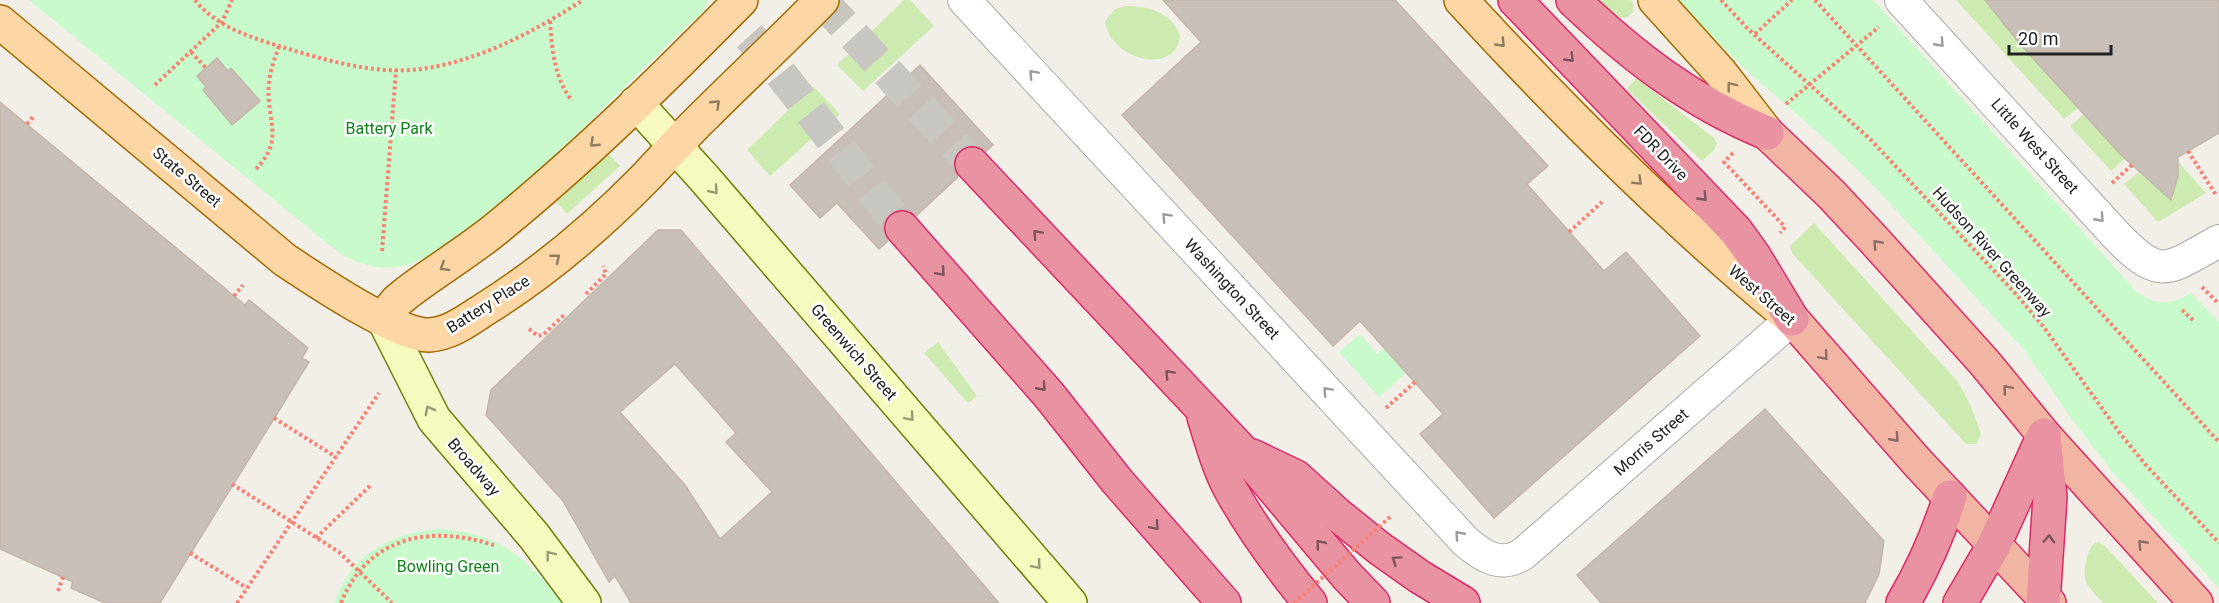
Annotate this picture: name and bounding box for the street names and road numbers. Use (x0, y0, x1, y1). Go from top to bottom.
street label: Little West Street (1987, 95, 2083, 197)
street label: FDR Drive (1630, 122, 1692, 184)
street label: State Street (149, 143, 225, 211)
street label: Hudson River Greenway (1928, 183, 2056, 321)
street label: Washington Street (1181, 235, 1283, 343)
street label: West Street (1725, 261, 1799, 329)
street label: Battery Place (443, 271, 533, 337)
street label: Greenwich Street (807, 300, 901, 404)
street label: Morris Street (1610, 405, 1692, 479)
street label: Broadway (444, 434, 505, 500)

